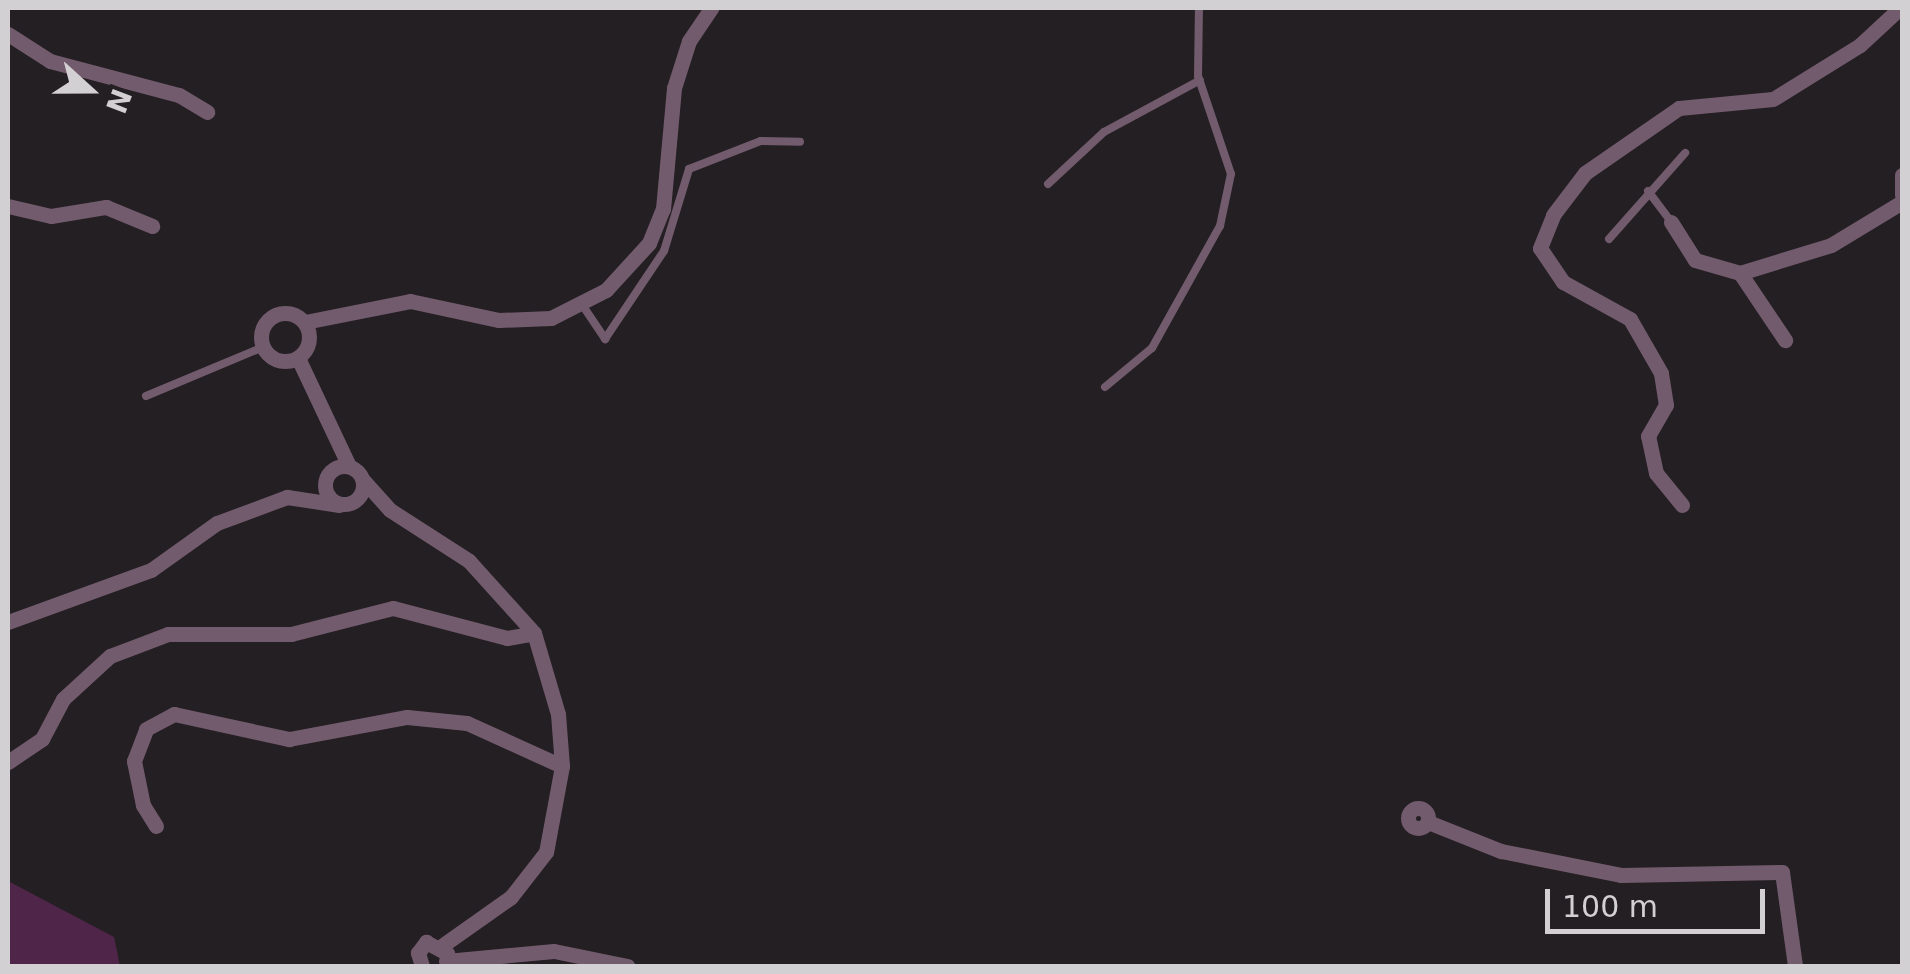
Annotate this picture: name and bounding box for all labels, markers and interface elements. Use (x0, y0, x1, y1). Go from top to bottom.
north arrow (40, 40, 140, 140)
text: N (99, 84, 138, 118)
scale bar (1550, 869, 1770, 931)
text: 100 m (1562, 889, 1658, 924)

